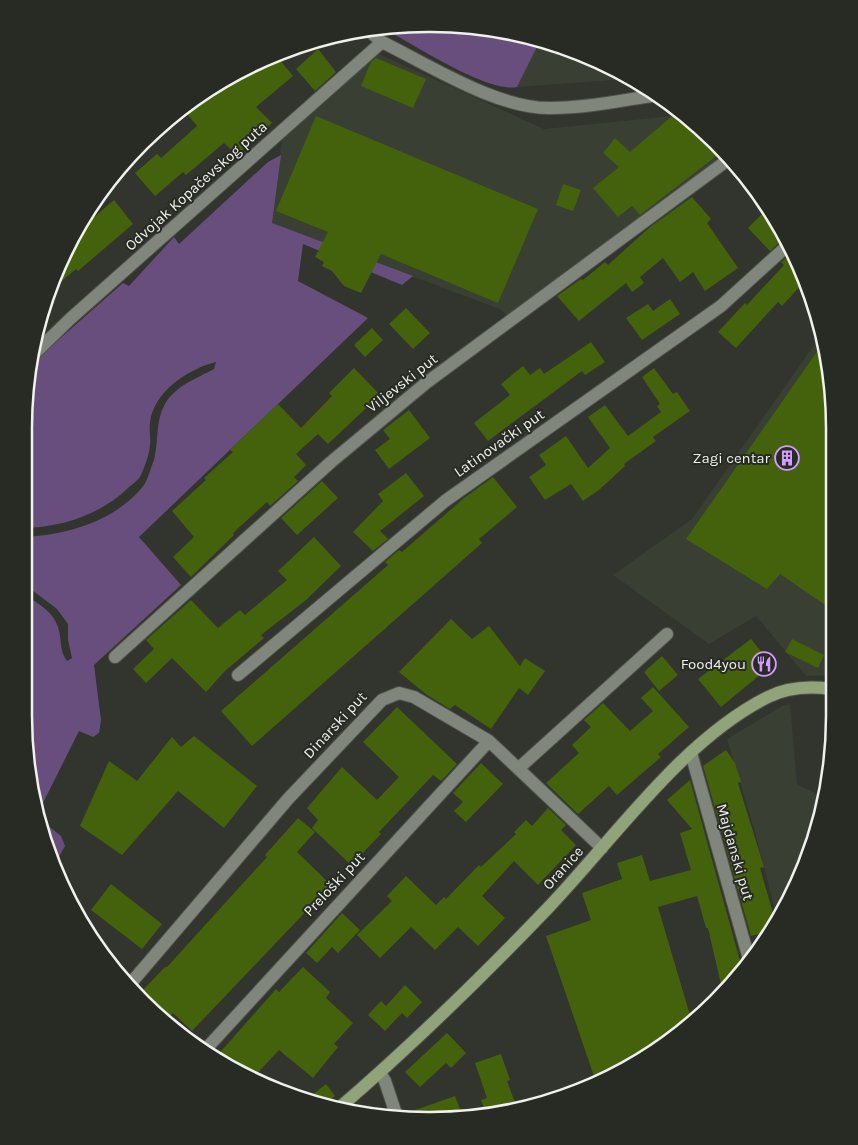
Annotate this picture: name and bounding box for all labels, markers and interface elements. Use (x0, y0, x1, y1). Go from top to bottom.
street label: Odvojak Kopačevskog puta (121, 117, 271, 255)
street label: Viljevski put (363, 350, 441, 416)
street label: Latinovački put (450, 405, 548, 481)
building icon: Zagi centar (774, 445, 800, 471)
place label: Zagi centar (693, 449, 771, 467)
restaurant icon: Food4you (751, 651, 777, 677)
place label: Food4you (681, 655, 746, 673)
street label: Dinarski put (299, 688, 371, 762)
street label: Majdanski put (713, 802, 757, 903)
street label: Oranice (539, 843, 587, 893)
street label: Preloški put (300, 848, 369, 920)

